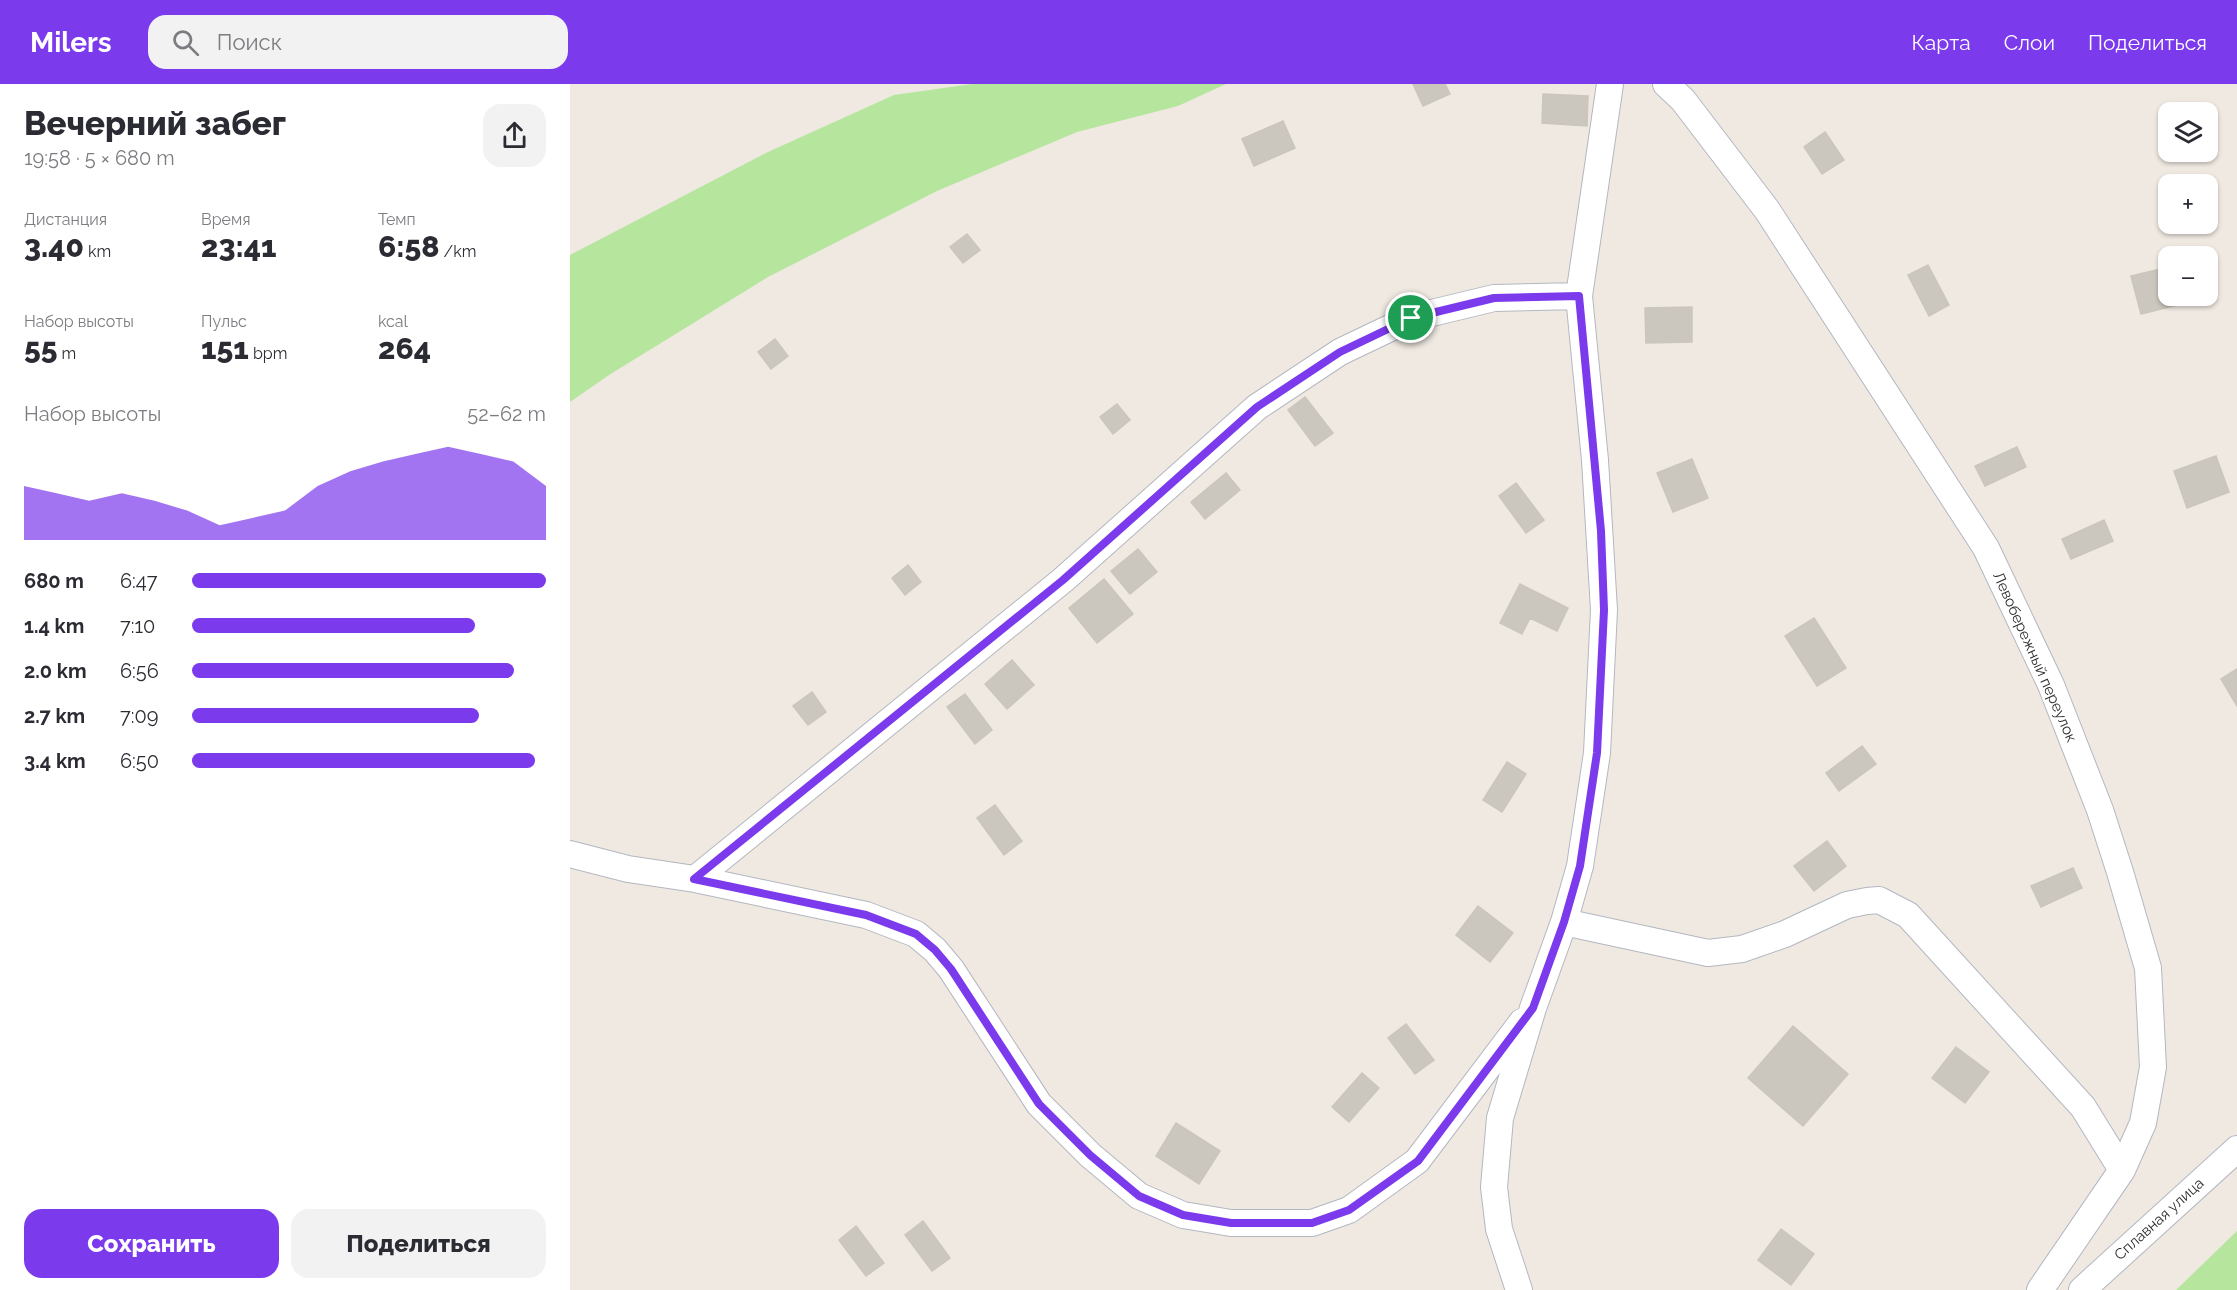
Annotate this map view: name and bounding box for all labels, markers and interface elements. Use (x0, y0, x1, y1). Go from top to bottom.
search box (148, 15, 568, 69)
text: Milers (30, 26, 112, 59)
icon: search (169, 26, 202, 59)
text: Поиск (217, 29, 282, 55)
text: Карта (1912, 30, 1971, 55)
text: Слои (2004, 30, 2055, 55)
text: Поделиться (2088, 30, 2207, 55)
map controls (2158, 102, 2218, 306)
button: layers (2158, 102, 2218, 162)
text: Вечерний забег (24, 104, 286, 143)
button: share (483, 104, 546, 167)
text: 19:58 · 5 × 680 m (24, 146, 175, 170)
button: + (2158, 174, 2218, 234)
text: Дистанция (24, 210, 107, 229)
text: Время (201, 210, 250, 229)
text: Темп (378, 210, 416, 229)
text: 3.40 (24, 229, 84, 264)
text: 23:41 (201, 229, 277, 264)
text: 6:58 (378, 229, 439, 264)
text: km (84, 242, 111, 261)
text: /km (439, 242, 476, 261)
button: − (2158, 246, 2218, 306)
pin (1385, 292, 1436, 343)
icon: arrive (1394, 301, 1427, 334)
text: Набор высоты (24, 312, 134, 331)
text: Пульс (201, 312, 247, 331)
text: kcal (378, 312, 408, 331)
text: 55 (24, 331, 57, 366)
text: 151 (201, 331, 249, 366)
text: 264 (378, 331, 431, 366)
text: m (57, 344, 76, 363)
text: bpm (249, 344, 287, 363)
text: Набор высоты (24, 402, 161, 426)
text: 52–62 m (467, 402, 546, 426)
text: 680 m (24, 569, 84, 593)
text: 6:47 (120, 569, 157, 593)
street label: Левобережный переулок (1989, 569, 2081, 745)
text: 1.4 km (24, 614, 84, 638)
text: 7:10 (120, 614, 155, 638)
text: 2.0 km (24, 659, 87, 683)
text: 6:56 (120, 659, 159, 683)
text: 2.7 km (24, 704, 85, 728)
text: 7:09 (120, 704, 158, 728)
text: 3.4 km (24, 749, 86, 773)
text: 6:50 (120, 749, 159, 773)
street label: Сплавная улица (2111, 1174, 2207, 1264)
button: Сохранить (24, 1209, 279, 1278)
button: Поделиться (291, 1209, 546, 1278)

